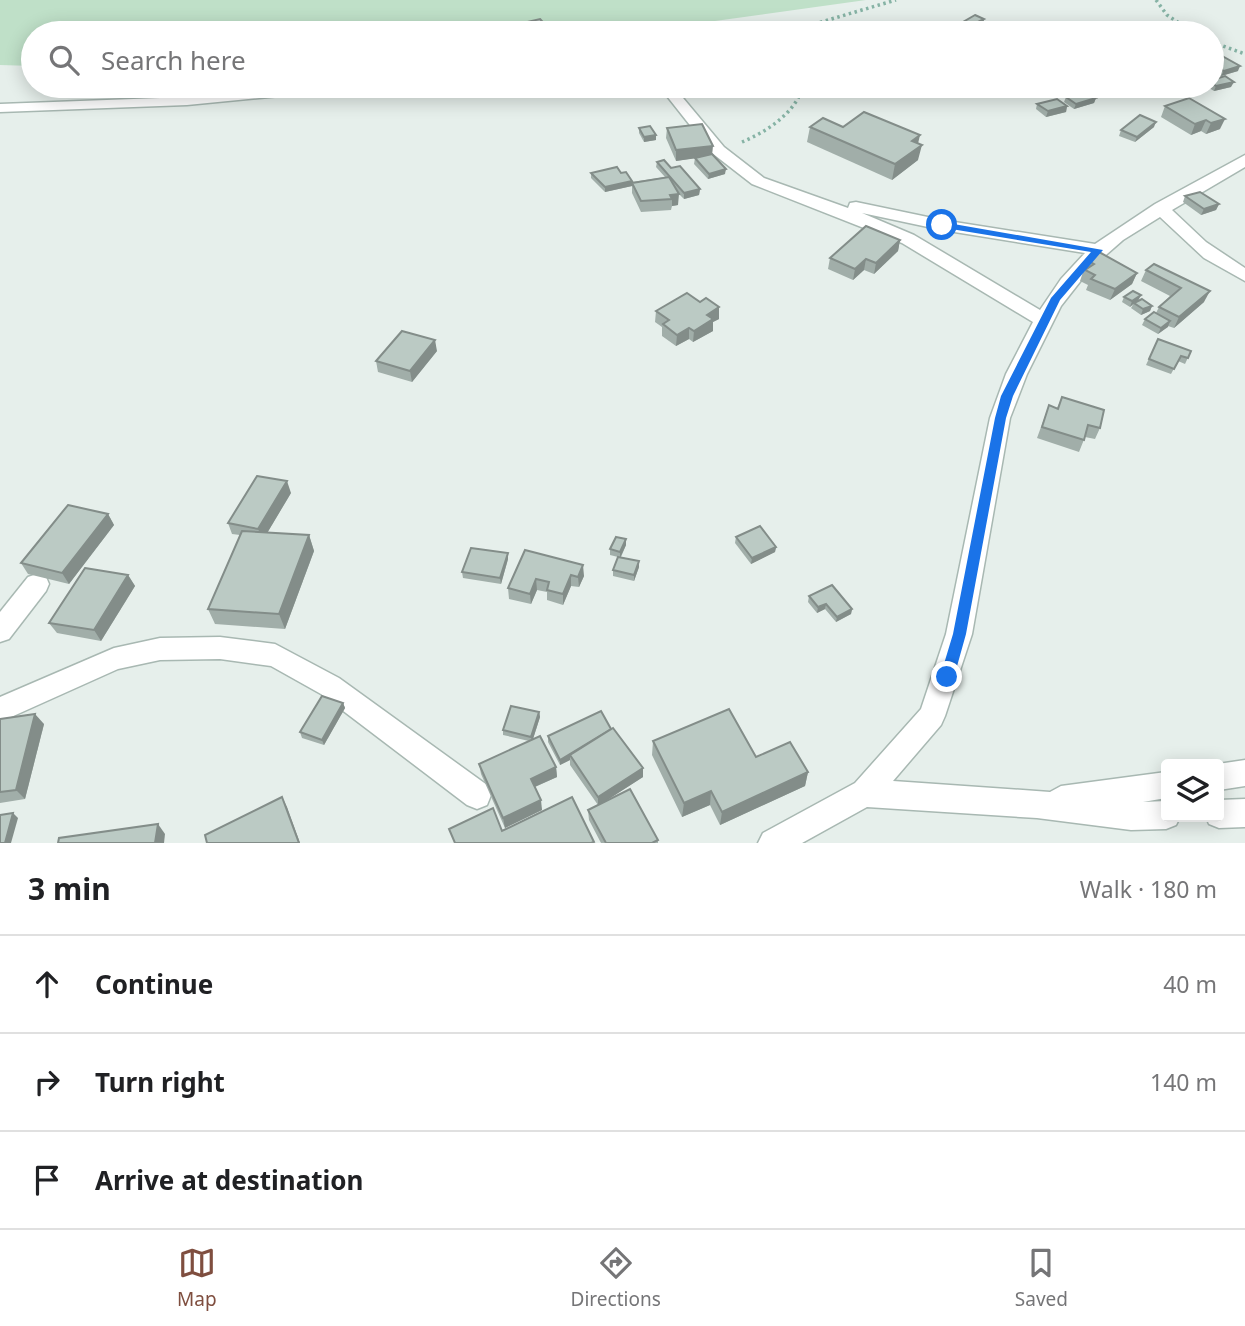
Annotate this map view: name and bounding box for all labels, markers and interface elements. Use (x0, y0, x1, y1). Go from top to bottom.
search box (21, 21, 1224, 98)
icon: search (45, 41, 83, 79)
text: Search here (101, 42, 246, 78)
route start (926, 209, 957, 240)
route end (931, 661, 962, 692)
map controls (1161, 759, 1224, 822)
button: layers (1161, 759, 1224, 822)
text: 3 min (28, 868, 111, 909)
text: Walk · 180 m (1080, 873, 1217, 905)
icon: ahead (28, 965, 66, 1003)
text: Continue (95, 966, 213, 1002)
text: 40 m (1163, 968, 1217, 1000)
icon: right (28, 1063, 66, 1101)
text: Turn right (95, 1064, 225, 1100)
text: 140 m (1150, 1066, 1217, 1098)
icon: arrive (28, 1161, 66, 1199)
text: Arrive at destination (95, 1162, 364, 1198)
tab: Map (177, 1244, 217, 1312)
tab: Directions (571, 1244, 661, 1312)
tab: Saved (1015, 1244, 1068, 1312)

